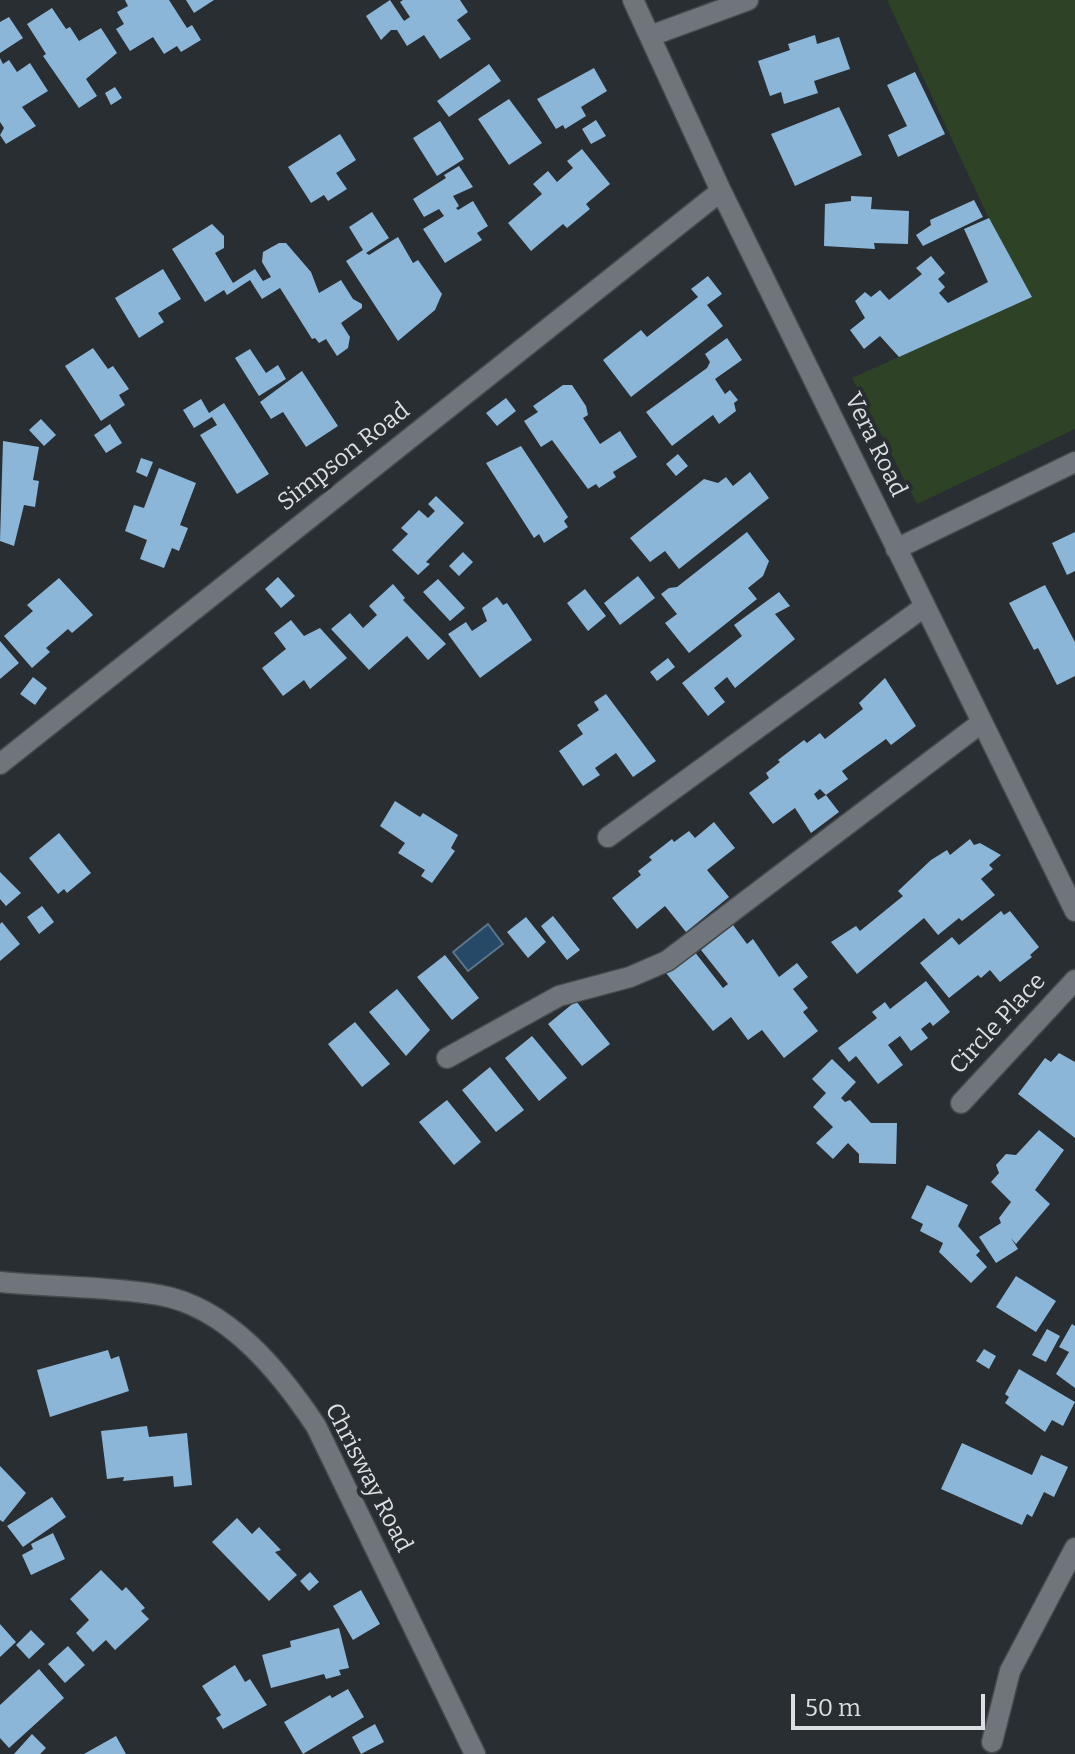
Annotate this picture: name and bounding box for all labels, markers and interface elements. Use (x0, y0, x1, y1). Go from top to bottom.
street label: Vera Road (837, 388, 913, 502)
street label: Simpson Road (272, 396, 416, 518)
street label: Circle Place (944, 968, 1052, 1080)
street label: Chrisway Road (318, 1399, 418, 1557)
scale bar (795, 1678, 989, 1728)
text: 50 m (805, 1694, 861, 1722)

